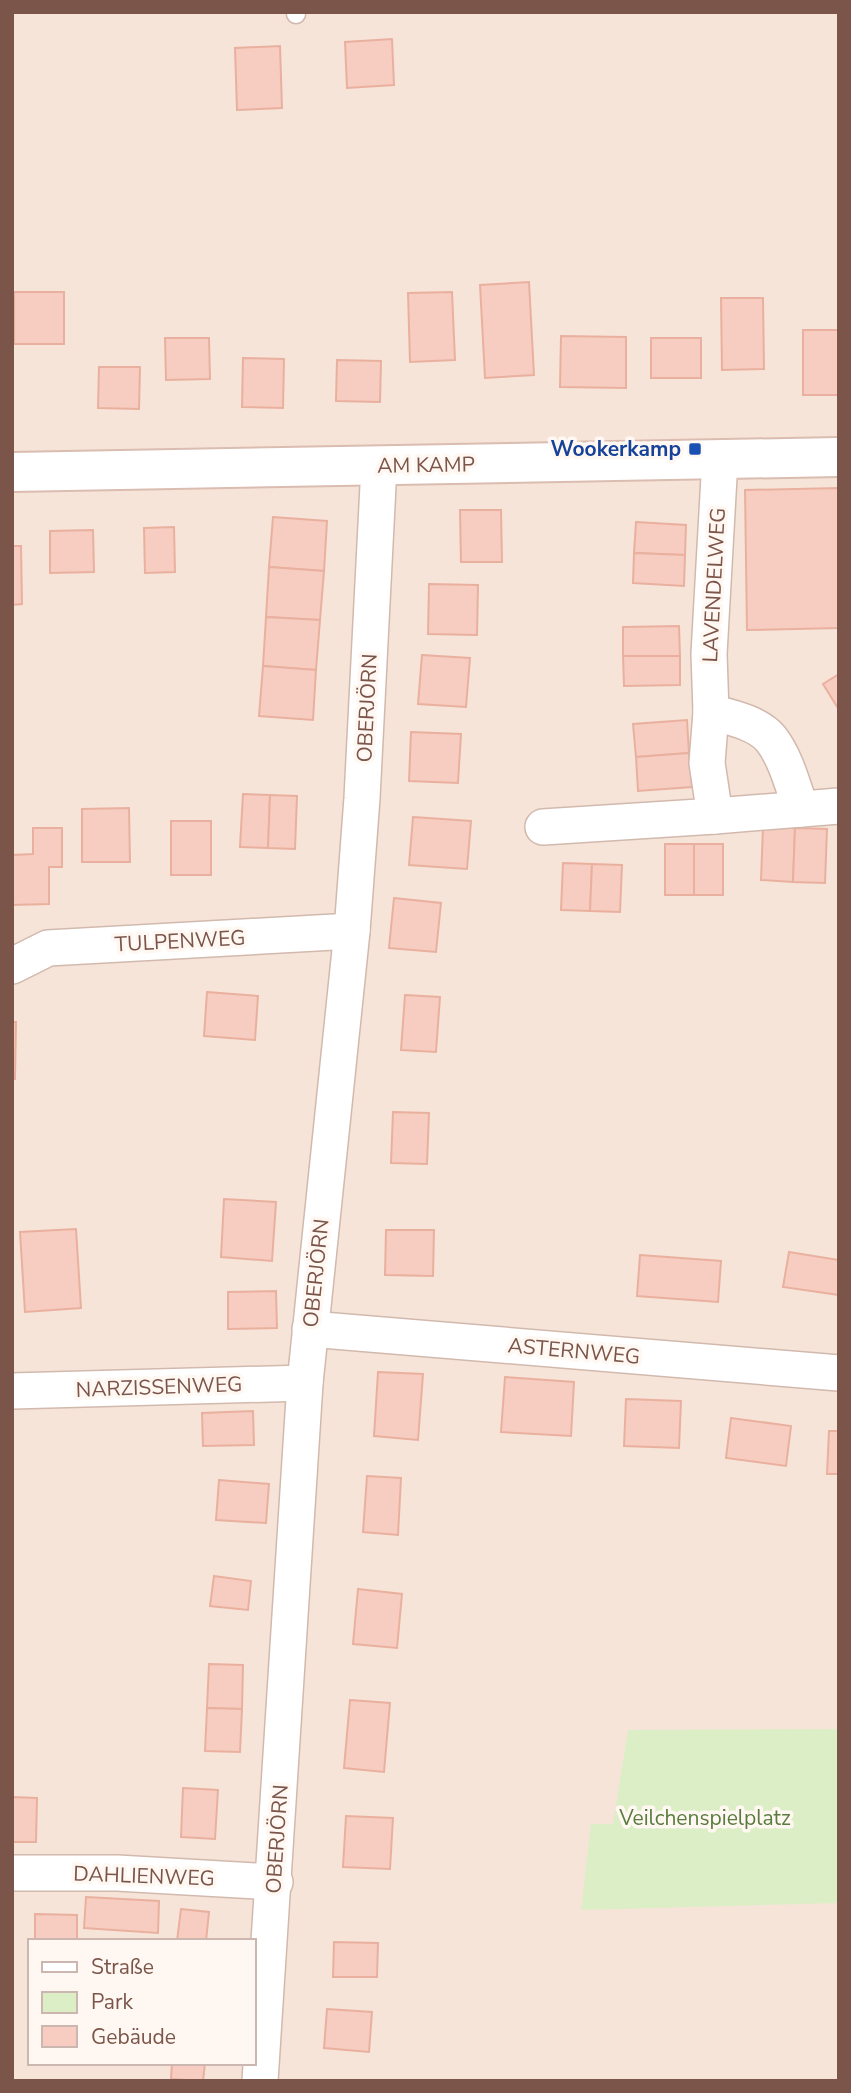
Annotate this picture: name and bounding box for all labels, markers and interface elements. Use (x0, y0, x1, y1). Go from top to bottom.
place label: Wookerkamp (550, 435, 681, 463)
marker: Wookerkamp (687, 441, 703, 457)
street label: AM KAMP (377, 450, 475, 480)
street label: LAVENDELWEG (696, 507, 732, 663)
street label: OBERJÖRN (350, 653, 384, 763)
street label: TULPENWEG (114, 924, 246, 958)
street label: OBERJÖRN (296, 1217, 336, 1329)
street label: ASTERNWEG (507, 1331, 641, 1371)
street label: NARZISSENWEG (75, 1370, 243, 1404)
street label: OBERJÖRN (259, 1784, 295, 1894)
park label: Veilchenspielplatz (618, 1804, 791, 1832)
street label: DAHLIENWEG (73, 1860, 215, 1892)
legend (28, 1939, 256, 2065)
text: Straße (91, 1953, 154, 1981)
text: Park (91, 1988, 133, 2016)
text: Gebäude (91, 2023, 176, 2051)

